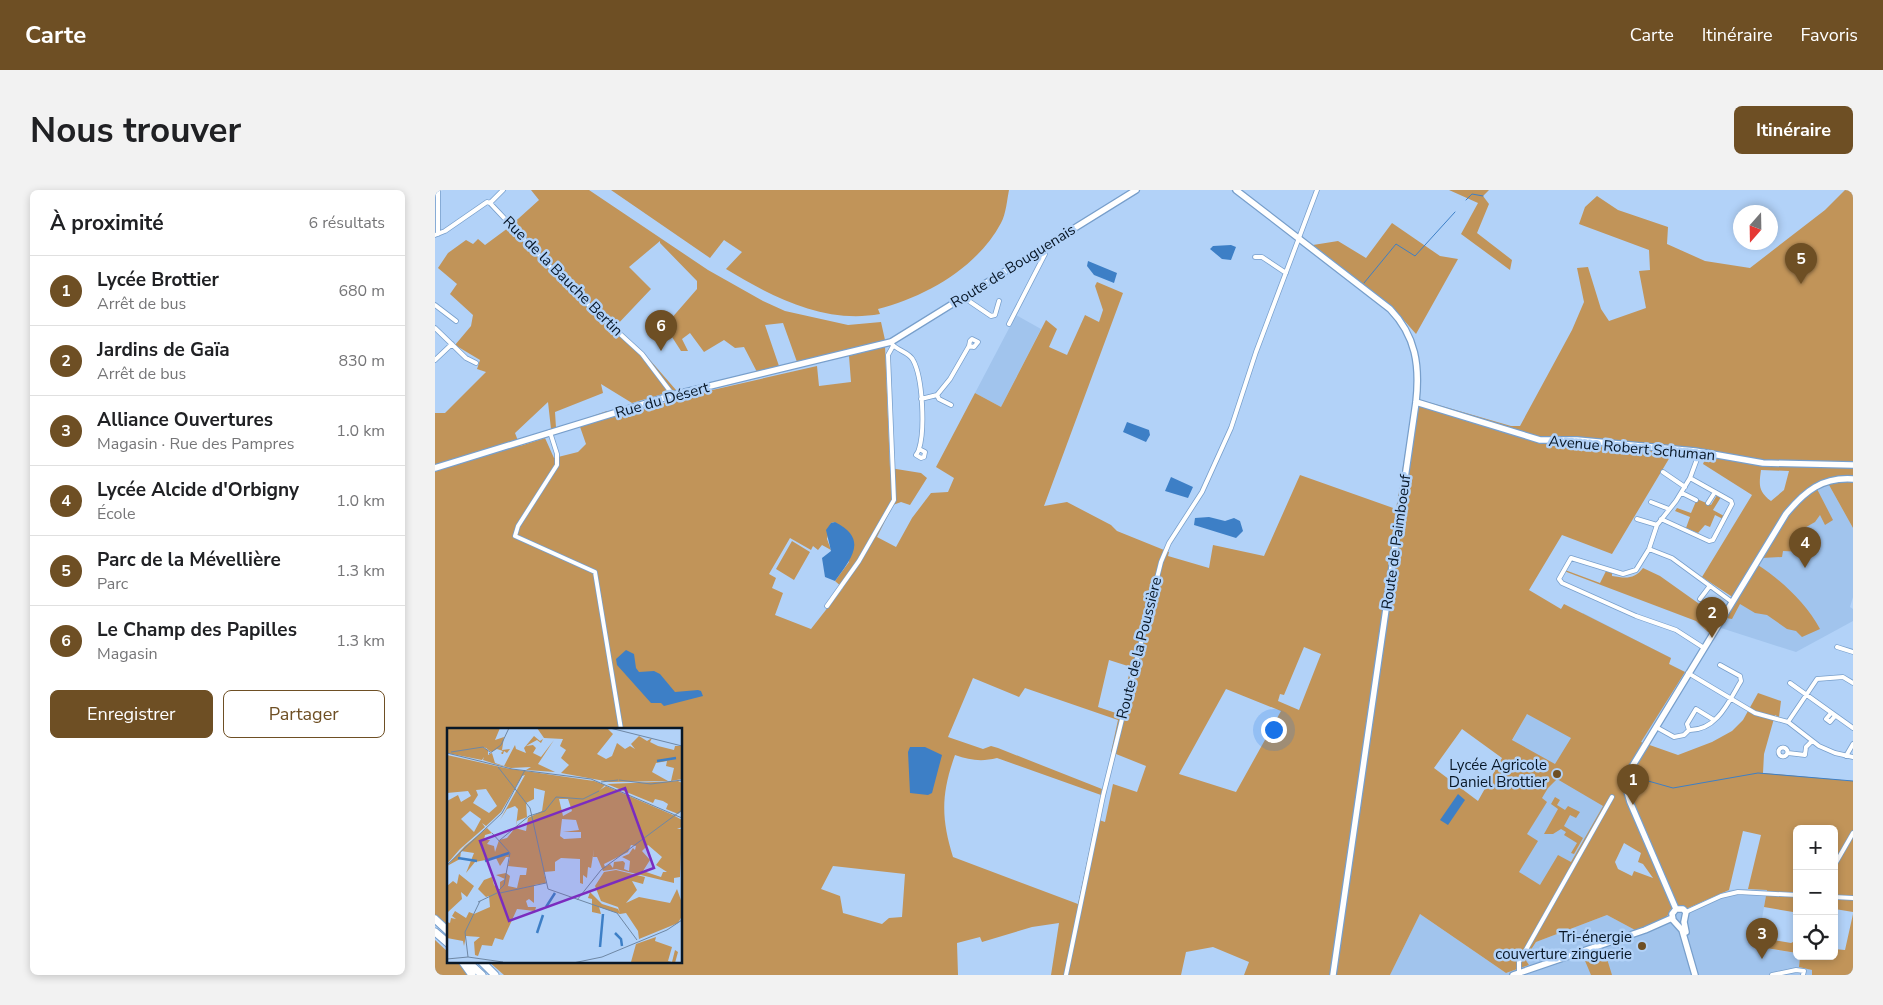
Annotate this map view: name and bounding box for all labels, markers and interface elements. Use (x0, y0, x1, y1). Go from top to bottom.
text: Carte (25, 19, 86, 51)
text: Carte (1630, 23, 1674, 47)
text: Itinéraire (1702, 23, 1773, 47)
text: Favoris (1801, 23, 1858, 47)
button: Itinéraire (1734, 106, 1853, 154)
text: Nous trouver (30, 107, 241, 154)
north arrow (1733, 205, 1778, 250)
text: À proximité (50, 209, 164, 237)
text: 6 résultats (309, 212, 385, 234)
street label: Rue de la Bauche Bertin (499, 212, 627, 340)
street label: Route de Bouguenais (947, 220, 1079, 312)
pin: 5 (1785, 243, 1817, 284)
text: Lycée Brottier (97, 267, 219, 293)
text: 1 (61, 280, 71, 302)
text: 680 m (338, 280, 385, 302)
text: Arrêt de bus (97, 293, 186, 315)
pin: 6 (645, 310, 677, 351)
text: Jardins de Gaïa (97, 337, 230, 363)
text: 2 (61, 350, 71, 372)
text: 830 m (338, 350, 385, 372)
text: Arrêt de bus (97, 363, 186, 385)
street label: Rue du Désert (613, 377, 712, 423)
text: Alliance Ouvertures (97, 407, 273, 433)
text: 3 (61, 420, 71, 442)
text: 1.0 km (336, 420, 385, 442)
street label: Avenue Robert Schuman (1548, 431, 1716, 465)
text: Magasin · Rue des Pampres (97, 433, 294, 455)
street label: Route de Paimboeuf (1377, 472, 1416, 611)
text: Lycée Alcide d'Orbigny (97, 477, 299, 503)
text: 4 (61, 490, 71, 512)
text: 1.0 km (336, 490, 385, 512)
text: École (97, 503, 136, 525)
pin: 4 (1789, 527, 1821, 568)
text: Parc de la Mévellière (97, 547, 281, 573)
text: 5 (61, 560, 71, 582)
text: 1.3 km (336, 560, 385, 582)
text: Parc (97, 573, 128, 595)
street label: Route de la Poussière (1112, 575, 1166, 721)
pin: 2 (1696, 597, 1728, 638)
text: Le Champ des Papilles (97, 617, 297, 643)
text: 6 (61, 630, 71, 652)
text: 1.3 km (336, 630, 385, 652)
text: Magasin (97, 643, 158, 665)
button: Enregistrer (50, 690, 213, 738)
button: Partager (223, 690, 385, 738)
your location (1261, 717, 1287, 743)
inset map (447, 728, 683, 962)
place label: Lycée Agricole Daniel Brottier (1449, 755, 1548, 792)
pin: 1 (1617, 764, 1649, 805)
marker: Lycée Agricole Daniel Brottier (1551, 768, 1563, 780)
map controls (1793, 825, 1838, 960)
button: + (1793, 825, 1838, 870)
button: − (1793, 870, 1838, 915)
button: locate (1793, 915, 1838, 960)
pin: 3 (1746, 918, 1778, 959)
place label: Tri-énergie couverture zinguerie (1495, 927, 1632, 964)
marker: Tri-énergie couverture zinguerie (1636, 940, 1648, 952)

